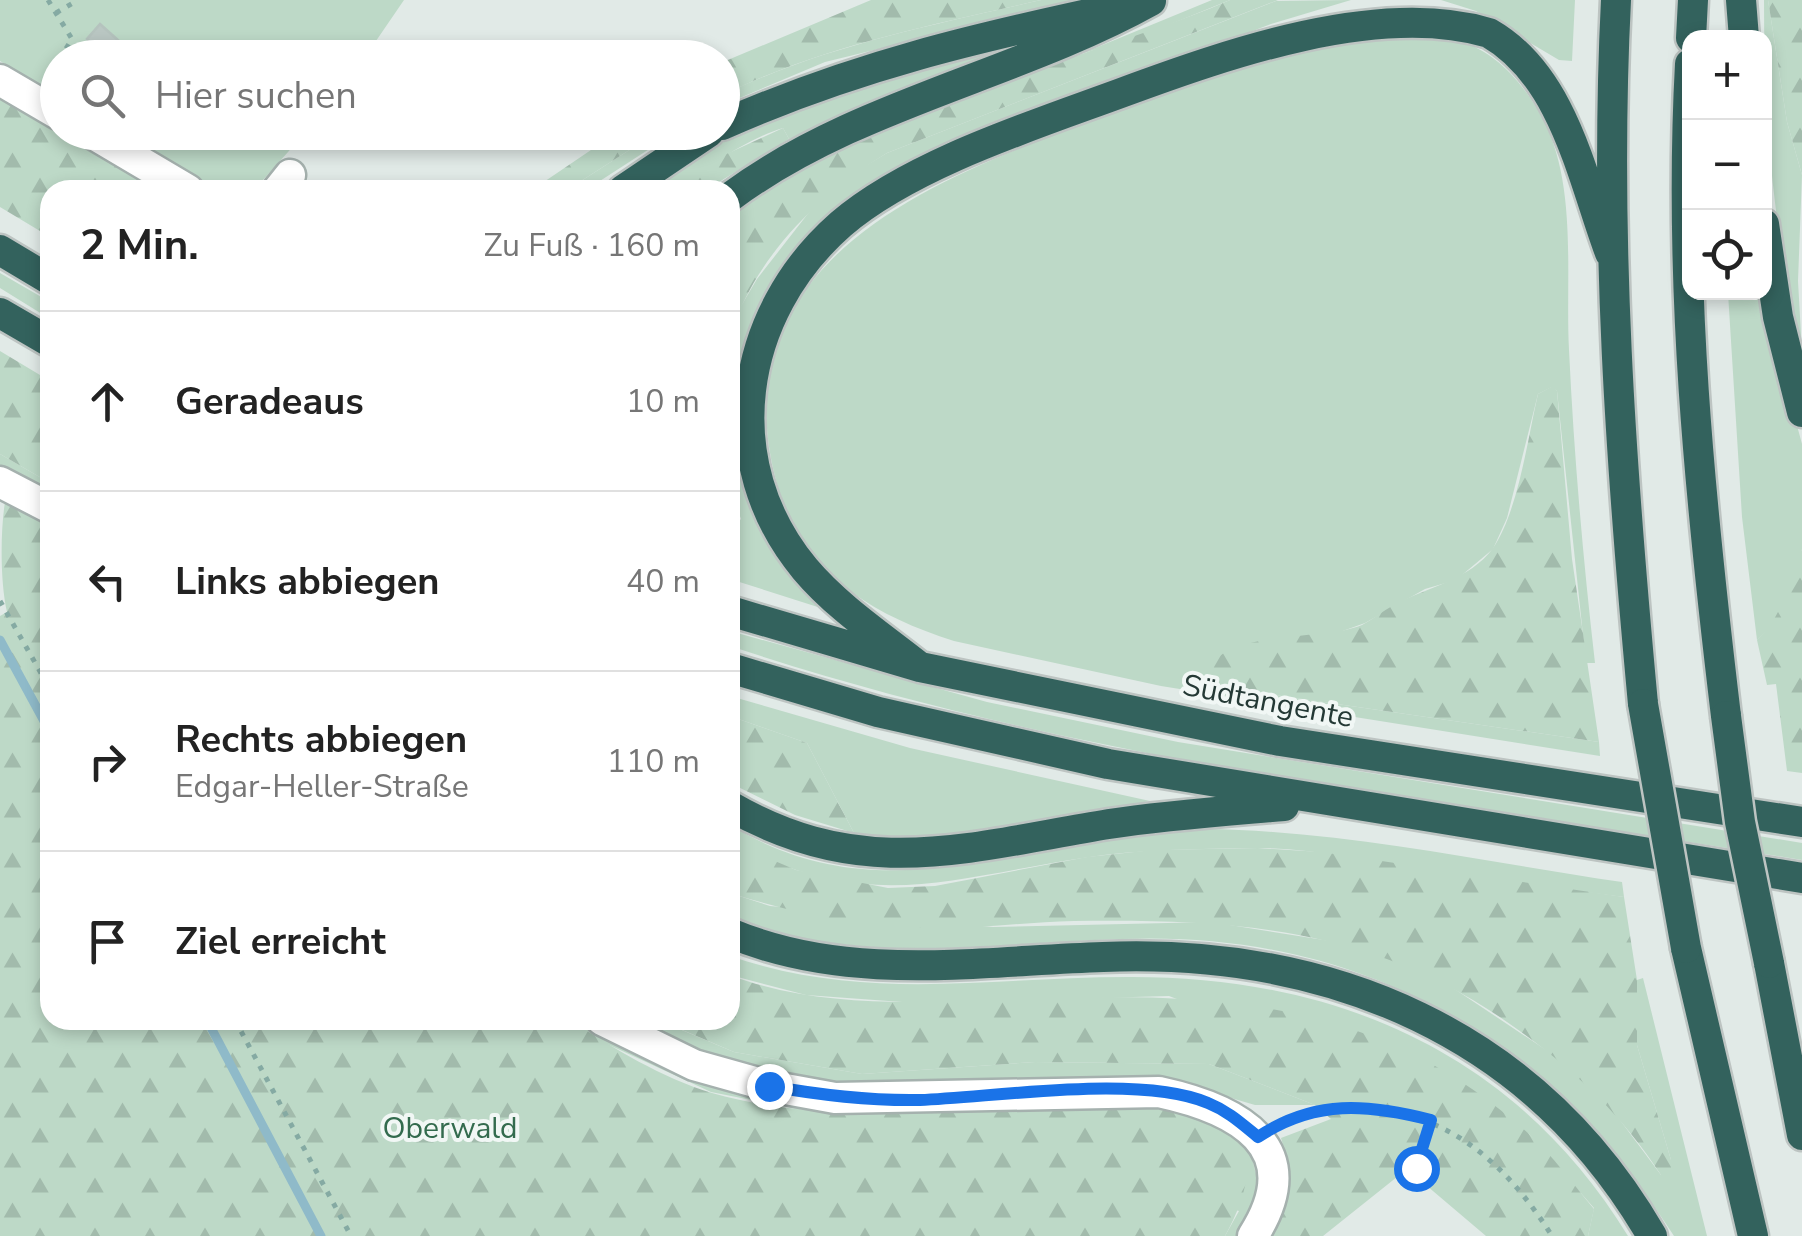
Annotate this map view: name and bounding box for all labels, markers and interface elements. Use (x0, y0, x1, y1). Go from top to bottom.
map controls (1682, 30, 1772, 300)
button: + (1682, 30, 1772, 120)
search box (40, 40, 740, 150)
icon: search (75, 68, 130, 123)
text: Hier suchen (155, 70, 357, 121)
button: − (1682, 120, 1772, 210)
button: locate (1682, 210, 1772, 300)
text: 2 Min. (80, 217, 199, 274)
text: Zu Fuß · 160 m (484, 224, 700, 267)
icon: ahead (80, 374, 135, 429)
text: Geradeaus (175, 376, 364, 427)
text: 10 m (626, 380, 700, 423)
icon: left (80, 554, 135, 609)
text: Links abbiegen (175, 556, 440, 607)
text: 40 m (626, 560, 700, 603)
street label: Südtangente (1179, 665, 1357, 738)
text: Rechts abbiegen (175, 714, 467, 765)
icon: right (80, 734, 135, 789)
text: 110 m (607, 740, 700, 783)
text: Edgar-Heller-Straße (175, 765, 469, 808)
icon: arrive (80, 914, 135, 969)
text: Ziel erreicht (175, 916, 386, 967)
route end (747, 1064, 793, 1110)
park label: Oberwald (382, 1108, 518, 1149)
route start (1394, 1146, 1440, 1192)

